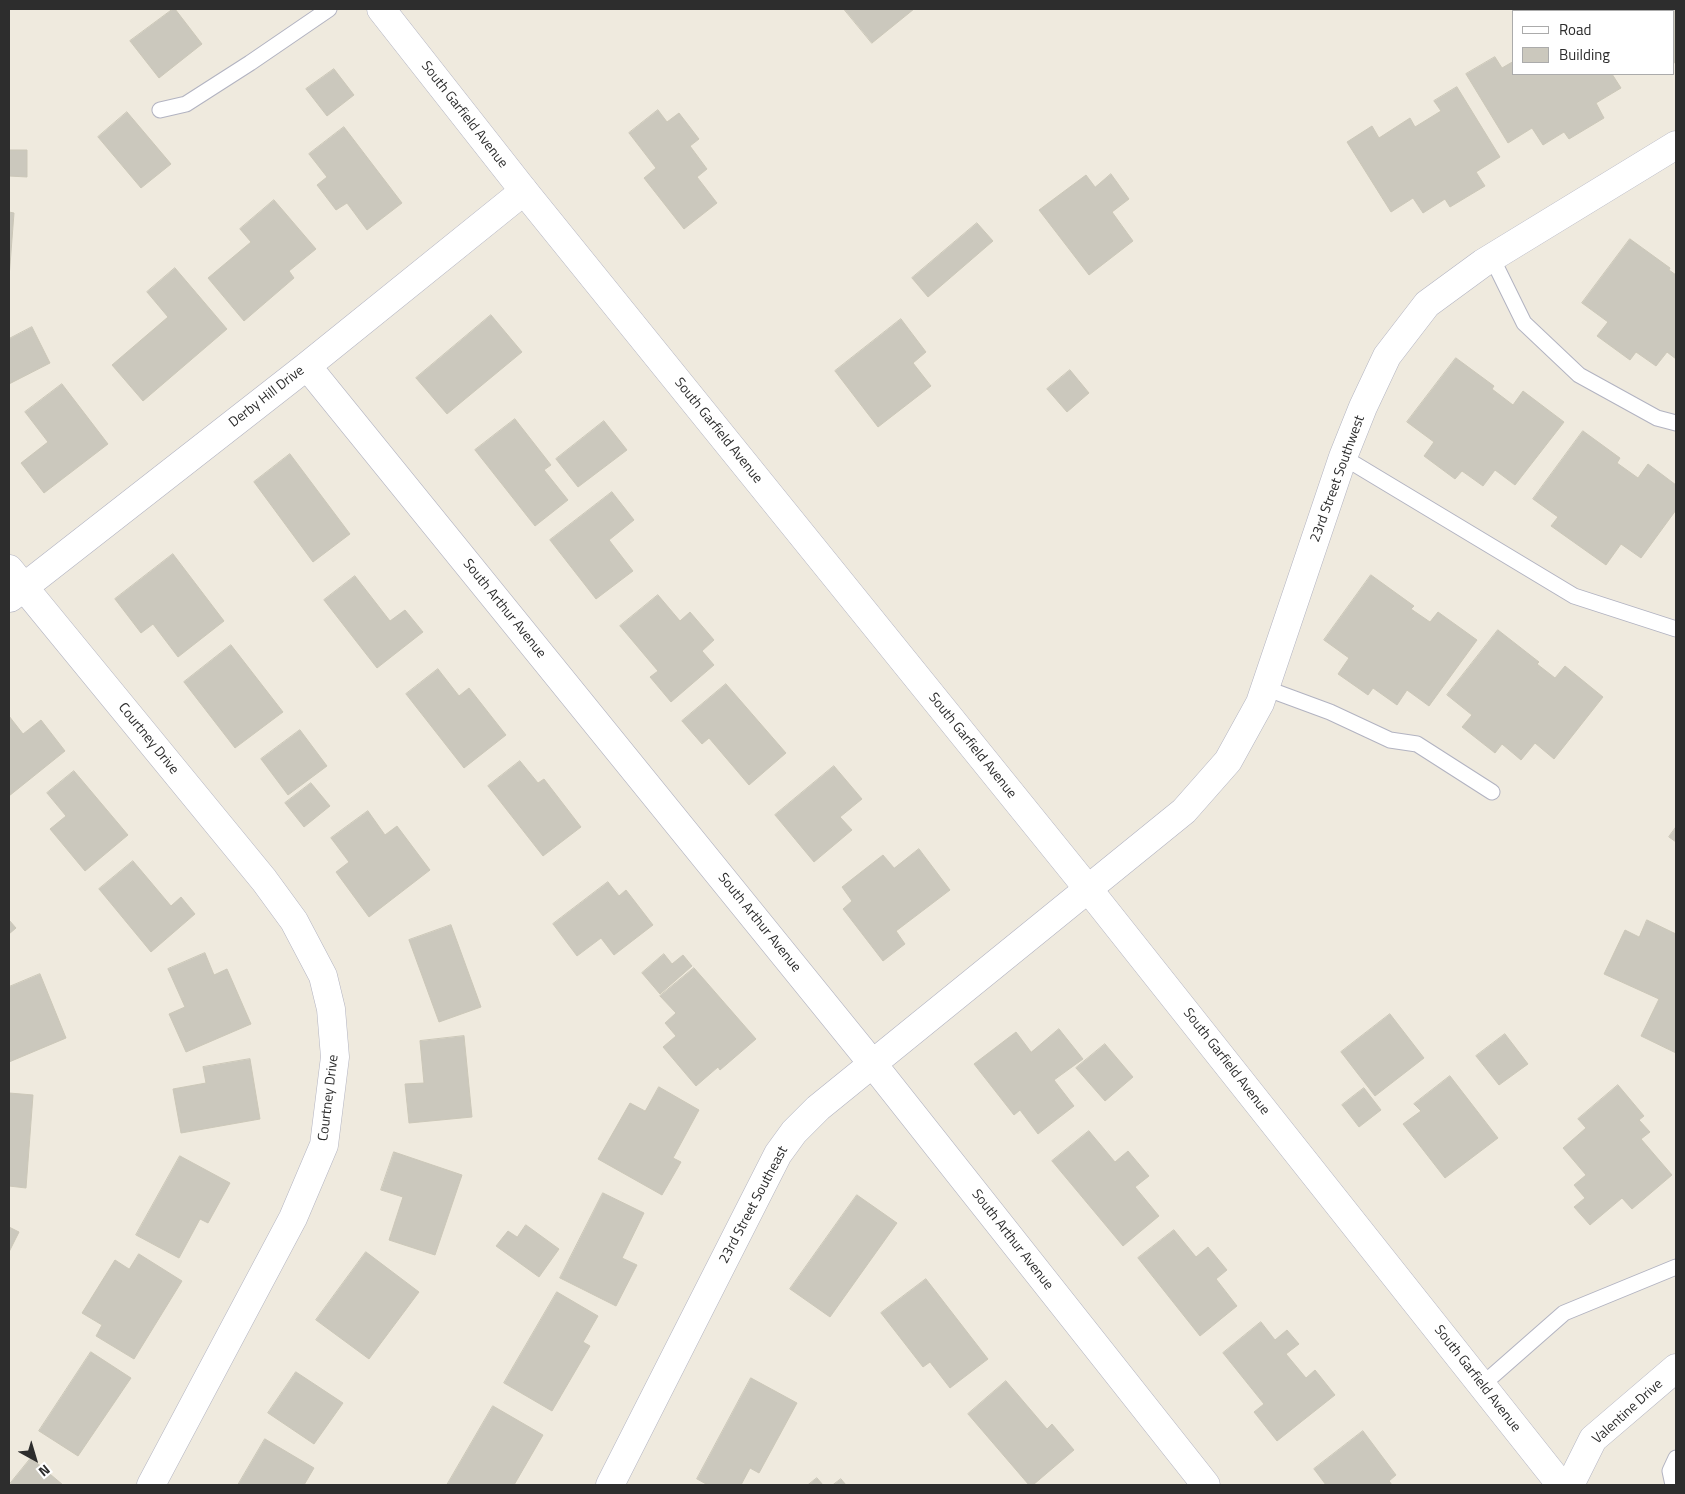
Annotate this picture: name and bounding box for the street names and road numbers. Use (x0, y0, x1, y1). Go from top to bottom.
street label: South Garfield Avenue (417, 58, 511, 172)
street label: Derby Hill Drive (226, 362, 308, 432)
street label: South Garfield Avenue (670, 375, 766, 487)
street label: 23rd Street Southwest (1307, 413, 1369, 545)
street label: South Arthur Avenue (459, 556, 549, 662)
street label: South Garfield Avenue (924, 690, 1020, 802)
street label: Courtney Drive (114, 700, 182, 778)
street label: South Arthur Avenue (714, 870, 804, 976)
street label: South Garfield Avenue (1179, 1005, 1273, 1119)
street label: Courtney Drive (315, 1054, 343, 1142)
street label: 23rd Street Southeast (716, 1144, 792, 1266)
street label: South Arthur Avenue (968, 1186, 1056, 1294)
street label: South Garfield Avenue (1430, 1322, 1524, 1436)
street label: Valentine Drive (1589, 1376, 1667, 1448)

